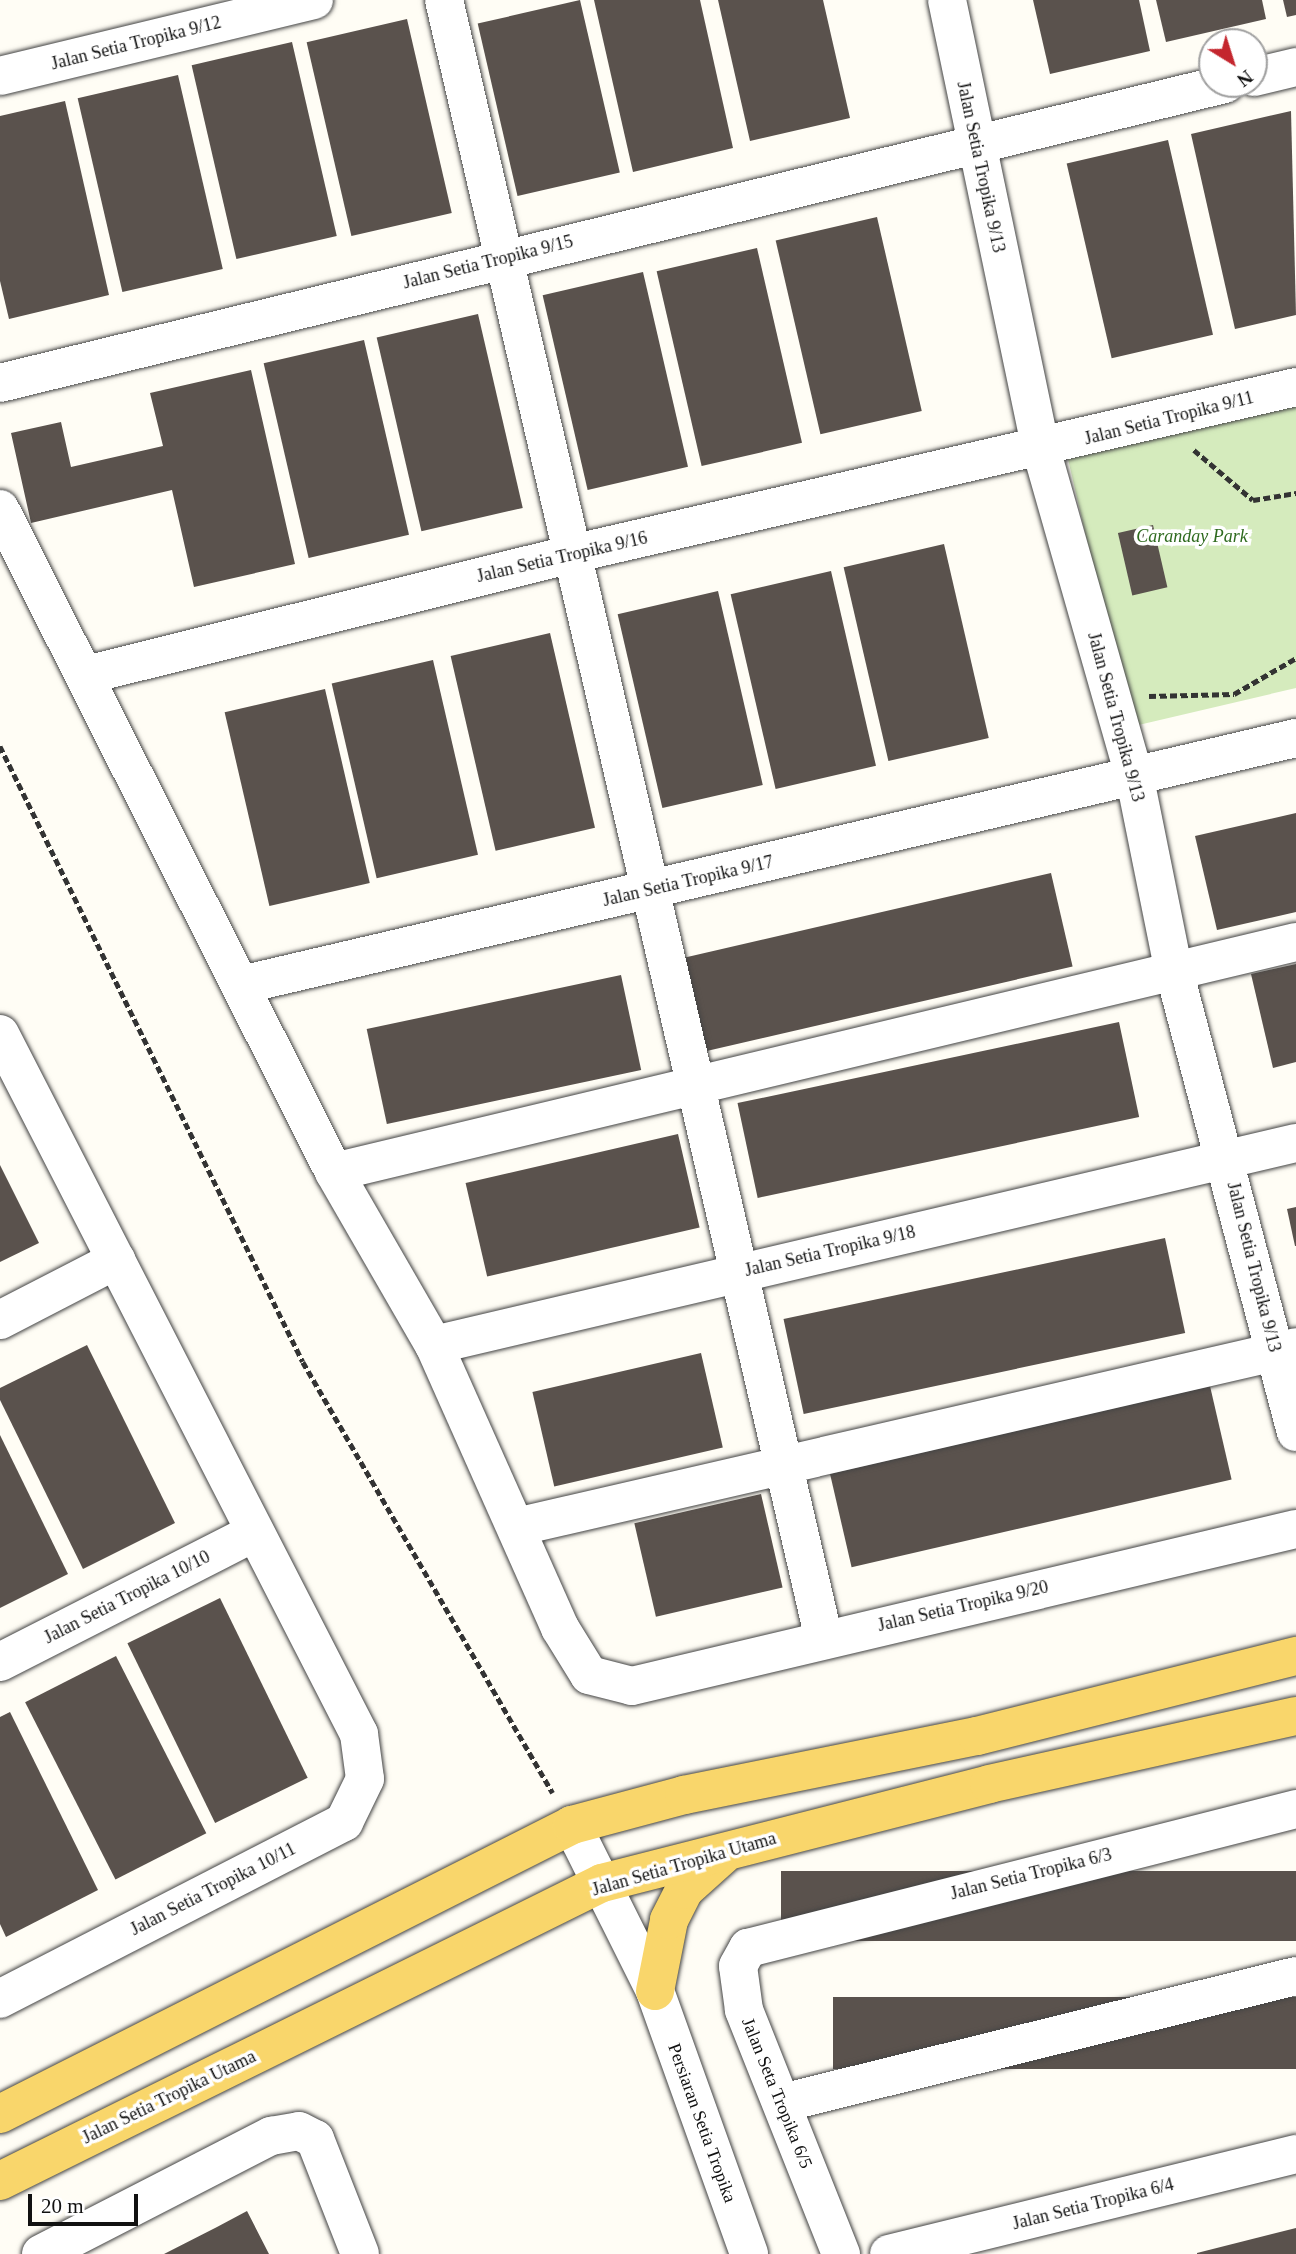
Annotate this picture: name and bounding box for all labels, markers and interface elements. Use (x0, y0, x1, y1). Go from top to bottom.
street label: Jalan Setia Tropika 9/12 (49, 11, 223, 75)
north arrow (1198, 28, 1268, 98)
text: N (1233, 66, 1257, 91)
street label: Jalan Setia Tropika 9/13 (952, 79, 1010, 255)
street label: Jalan Setia Tropika 9/15 (401, 230, 575, 294)
street label: Jalan Setia Tropika 9/11 (1082, 386, 1256, 450)
park label: Caranday Park (1136, 525, 1248, 547)
street label: Jalan Setia Tropika 9/16 (474, 527, 650, 587)
street label: Jalan Setia Tropika 9/13 (1083, 630, 1149, 804)
street label: Jalan Setia Tropika 9/17 (600, 851, 776, 911)
street label: Jalan Setia Tropika 9/13 (1222, 1180, 1286, 1354)
street label: Jalan Setia Tropika 9/18 (742, 1221, 918, 1281)
street label: Jalan Setia Tropika 10/10 (40, 1546, 214, 1648)
street label: Jalan Setia Tropika 9/20 (875, 1576, 1051, 1636)
street label: Jalan Setia Tropika Utama (589, 1827, 779, 1901)
street label: Jalan Setia Tropika 10/11 (127, 1838, 299, 1940)
street label: Jalan Setia Tropika 6/3 (948, 1843, 1114, 1905)
street label: Jalan Seta Tropika 6/5 (737, 2014, 817, 2172)
street label: Persiaran Setia Tropika (663, 2040, 741, 2206)
street label: Jalan Setia Tropika Utama (79, 2045, 259, 2149)
street label: Jalan Setia Tropika 6/4 (1010, 2173, 1176, 2235)
scale bar (32, 2180, 142, 2224)
text: 20 m (41, 2194, 84, 2218)

